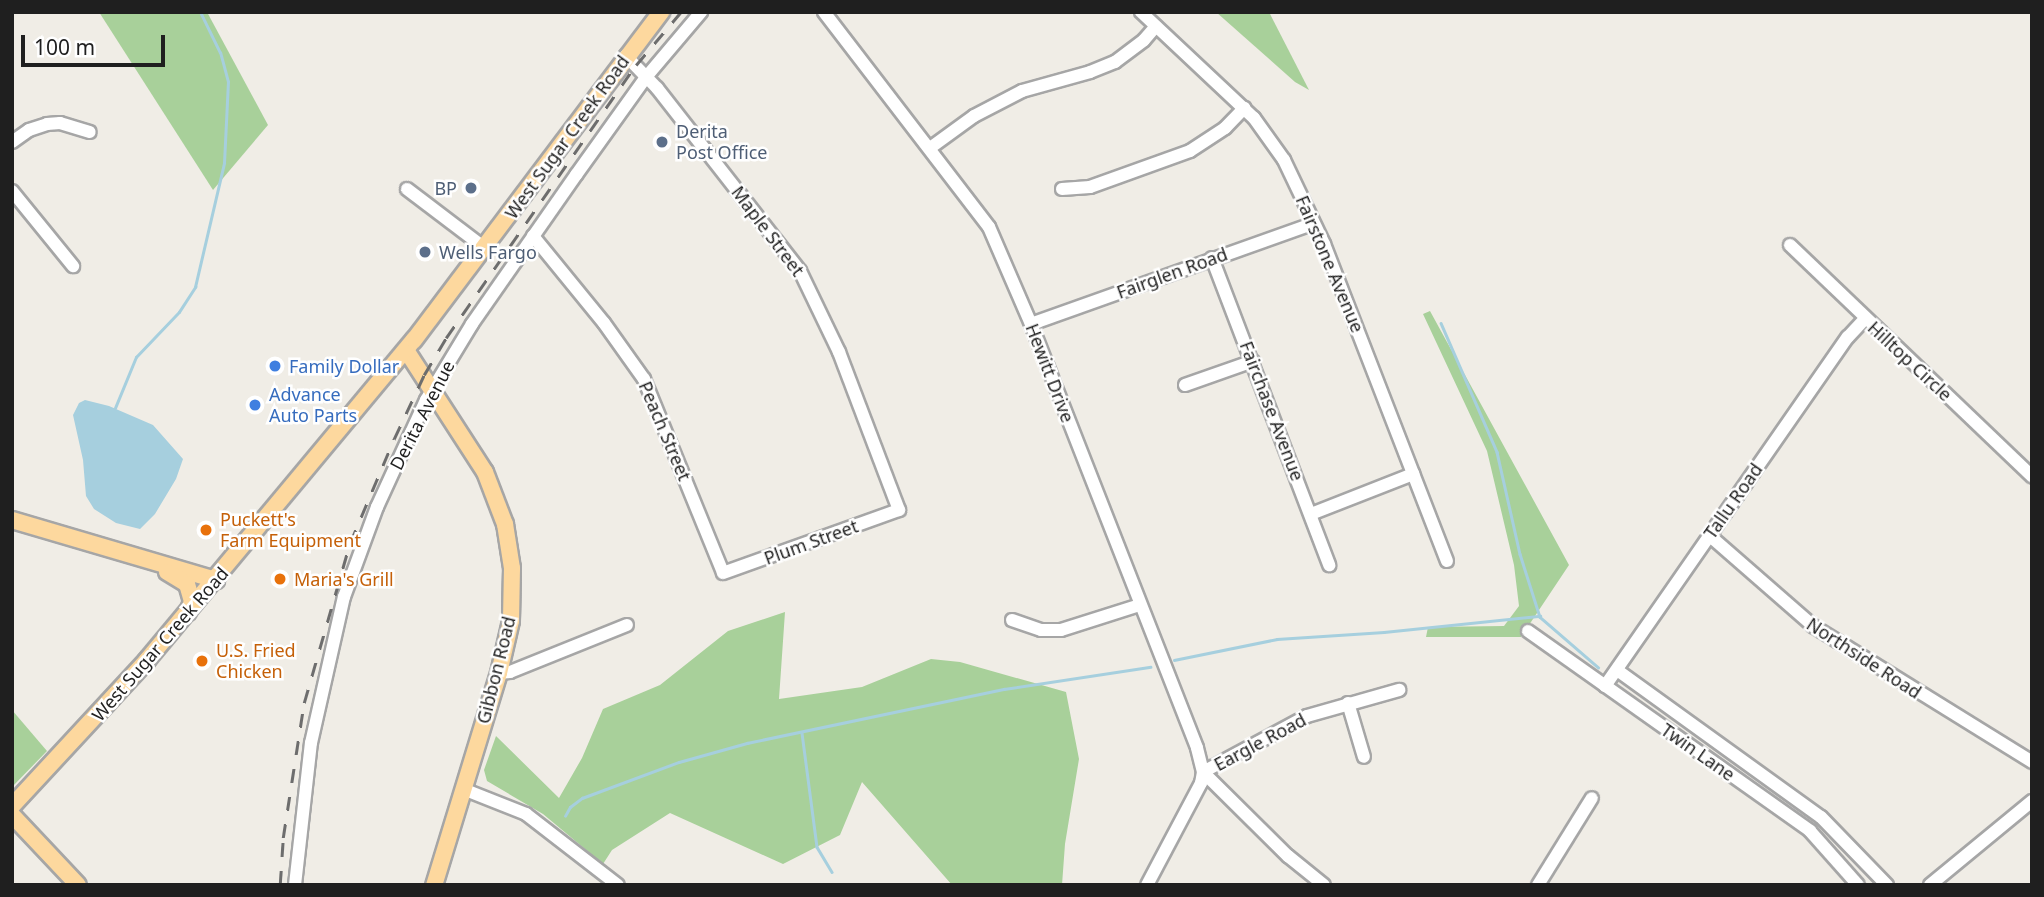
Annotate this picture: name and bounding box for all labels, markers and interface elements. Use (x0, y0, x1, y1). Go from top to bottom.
scale bar (24, 21, 168, 65)
text: 100 m (34, 33, 95, 61)
street label: West Sugar Creek Road (500, 51, 634, 223)
place label: Derita Post Office (676, 121, 767, 164)
marker: Derita Post Office (654, 134, 670, 150)
place label: BP (434, 177, 457, 199)
marker: BP (463, 180, 479, 196)
street label: Maple Street (727, 182, 809, 280)
street label: Fairstone Avenue (1291, 192, 1369, 336)
place label: Wells Fargo (439, 241, 537, 263)
street label: Fairglen Road (1114, 243, 1230, 303)
marker: Wells Fargo (417, 244, 433, 260)
street label: Hilltop Circle (1864, 317, 1956, 405)
street label: Hewitt Drive (1021, 321, 1079, 425)
street label: Fairchase Avenue (1235, 338, 1309, 484)
place label: Family Dollar (289, 355, 399, 377)
street label: Derita Avenue (385, 357, 459, 473)
marker: Family Dollar (267, 358, 283, 374)
street label: Peach Street (634, 378, 696, 484)
place label: Advance Auto Parts (269, 384, 357, 426)
marker: Advance Auto Parts (247, 397, 263, 413)
street label: Tallu Road (1699, 459, 1767, 543)
place label: Puckett's Farm Equipment (220, 509, 361, 552)
street label: Plum Street (761, 515, 861, 569)
marker: Puckett's Farm Equipment (198, 522, 214, 538)
street label: West Sugar Creek Road (87, 563, 233, 725)
place label: Maria's Grill (294, 568, 394, 590)
marker: Maria's Grill (272, 571, 288, 587)
street label: Northside Road (1803, 613, 1925, 703)
street label: Gibbon Road (472, 614, 520, 726)
place label: U.S. Fried Chicken (216, 640, 296, 682)
marker: U.S. Fried Chicken (194, 653, 210, 669)
street label: Eargle Road (1210, 709, 1310, 775)
street label: Twin Lane (1657, 719, 1739, 785)

